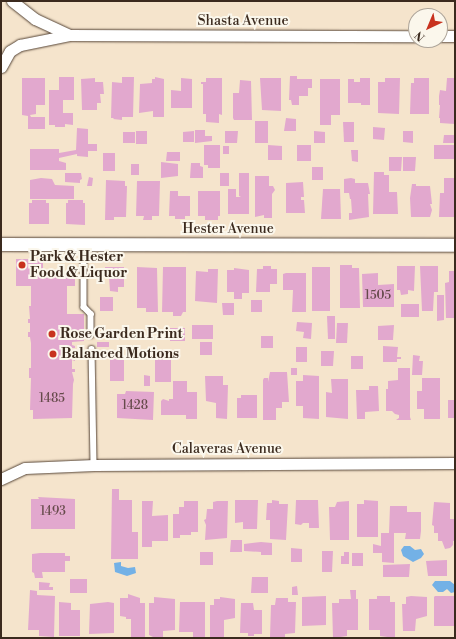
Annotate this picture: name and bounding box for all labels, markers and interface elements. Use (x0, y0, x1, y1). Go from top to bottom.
north arrow (408, 8, 448, 48)
street label: Shasta Avenue (198, 13, 288, 29)
text: N (412, 28, 428, 44)
street label: Hester Avenue (182, 221, 274, 237)
place label: Park & Hester Food & Liquor (30, 249, 127, 282)
marker: Park & Hester Food & Liquor (17, 260, 27, 270)
house number: 1505 (365, 289, 391, 303)
place label: Rose Garden Print (60, 326, 182, 342)
marker: Rose Garden Print (47, 329, 57, 339)
place label: Balanced Motions (61, 346, 179, 362)
marker: Balanced Motions (48, 349, 58, 359)
house number: 1485 (39, 392, 65, 406)
house number: 1428 (122, 399, 148, 413)
street label: Calaveras Avenue (172, 441, 282, 457)
house number: 1493 (40, 505, 66, 519)

